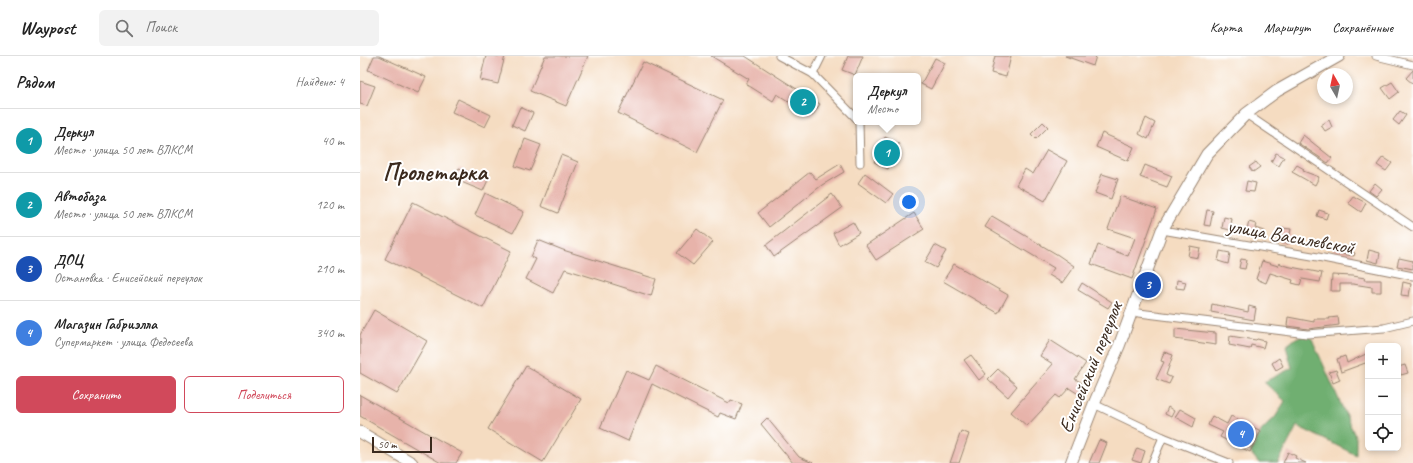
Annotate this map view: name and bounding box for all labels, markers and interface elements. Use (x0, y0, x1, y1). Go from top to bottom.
search box (99, 10, 379, 46)
text: Waypost (20, 16, 75, 40)
icon: search (113, 17, 135, 39)
text: Поиск (145, 18, 177, 37)
text: Карта (1210, 19, 1242, 36)
text: Маршрут (1264, 19, 1310, 36)
text: Сохранённые (1332, 19, 1393, 36)
north arrow (1317, 68, 1353, 104)
text: Рядом (16, 72, 54, 93)
popup (853, 73, 921, 125)
text: Найдено: 4 (296, 74, 344, 90)
text: Деркул (867, 82, 907, 101)
pin: 2 (790, 87, 816, 117)
text: Место (867, 101, 898, 117)
text: Деркул (54, 123, 93, 142)
text: 1 (26, 133, 32, 149)
text: 40 m (322, 133, 344, 149)
pin: 1 (874, 138, 900, 168)
text: Место · улица 50 лет ВЛКСМ (54, 142, 192, 158)
district label: Пролетарка (383, 157, 489, 187)
text: Автобаза (54, 187, 105, 206)
your location (899, 192, 919, 212)
text: 2 (26, 197, 32, 213)
text: 120 m (316, 197, 344, 213)
text: Место · улица 50 лет ВЛКСМ (54, 206, 192, 222)
street label: улица Василевской (1224, 213, 1358, 260)
text: ДОЦ (54, 251, 84, 270)
text: 3 (26, 261, 32, 277)
text: 210 m (316, 261, 344, 277)
text: Остановка · Енисейский переулок (54, 270, 202, 286)
pin: 3 (1135, 270, 1161, 300)
street label: Енисейский переулок (1053, 297, 1129, 436)
text: Магазин Габриэлла (54, 315, 157, 334)
text: 4 (26, 325, 32, 341)
text: 340 m (316, 325, 344, 341)
text: Супермаркет · улица Федосеева (54, 334, 192, 350)
map controls (1365, 343, 1401, 451)
button: + (1365, 343, 1401, 379)
button: Сохранить (16, 376, 176, 413)
button: Поделиться (184, 376, 344, 413)
button: − (1365, 379, 1401, 415)
button: locate (1365, 415, 1401, 451)
pin: 4 (1228, 419, 1254, 449)
scale bar (372, 435, 432, 454)
text: 50 m (378, 437, 397, 451)

